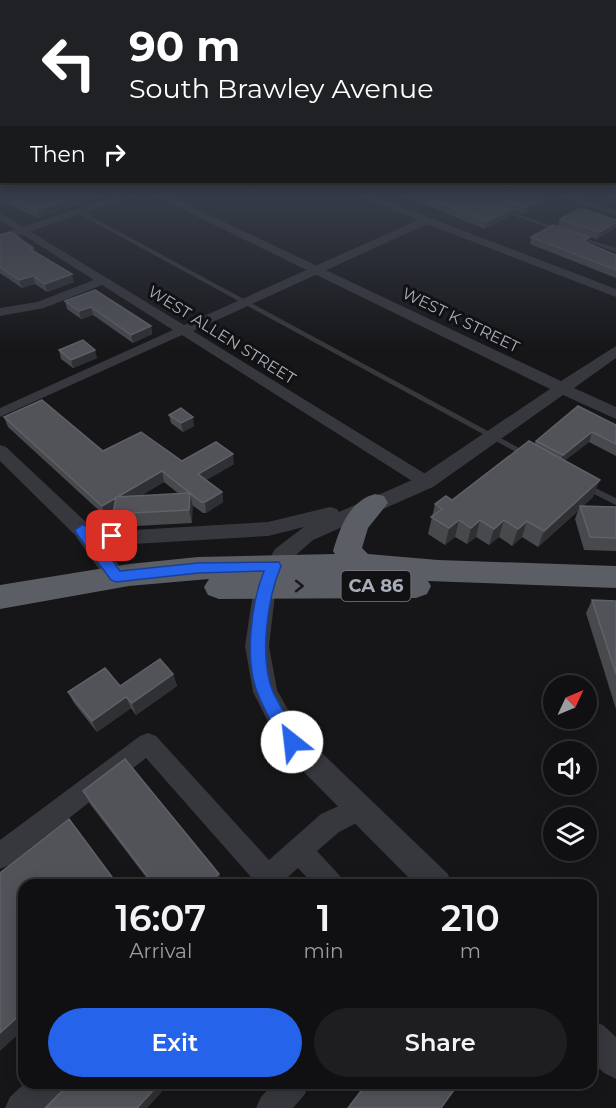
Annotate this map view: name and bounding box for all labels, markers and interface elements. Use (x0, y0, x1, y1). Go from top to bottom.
text: 90 m (129, 20, 240, 72)
icon: left (30, 24, 108, 102)
text: South Brawley Avenue (129, 72, 433, 105)
icon: right (98, 138, 131, 171)
text: Then (30, 141, 86, 168)
street label: WEST ALLEN STREET (145, 282, 300, 389)
street label: WEST K STREET (399, 283, 523, 357)
pin (86, 510, 137, 561)
icon: arrive (95, 519, 128, 552)
road number: CA 86 (342, 571, 410, 601)
one-way arrow (294, 580, 303, 592)
north arrow (543, 675, 597, 729)
map controls (543, 675, 597, 861)
position arrow (260, 710, 324, 774)
button: sound (543, 741, 597, 795)
button: layers (543, 807, 597, 861)
text: 16:07 (115, 896, 206, 940)
text: 1 (317, 896, 330, 940)
text: 210 (441, 896, 500, 940)
text: Arrival (129, 939, 192, 963)
text: min (303, 939, 344, 963)
text: m (460, 939, 481, 963)
button: Exit (48, 1008, 302, 1077)
button: Share (314, 1008, 567, 1077)

